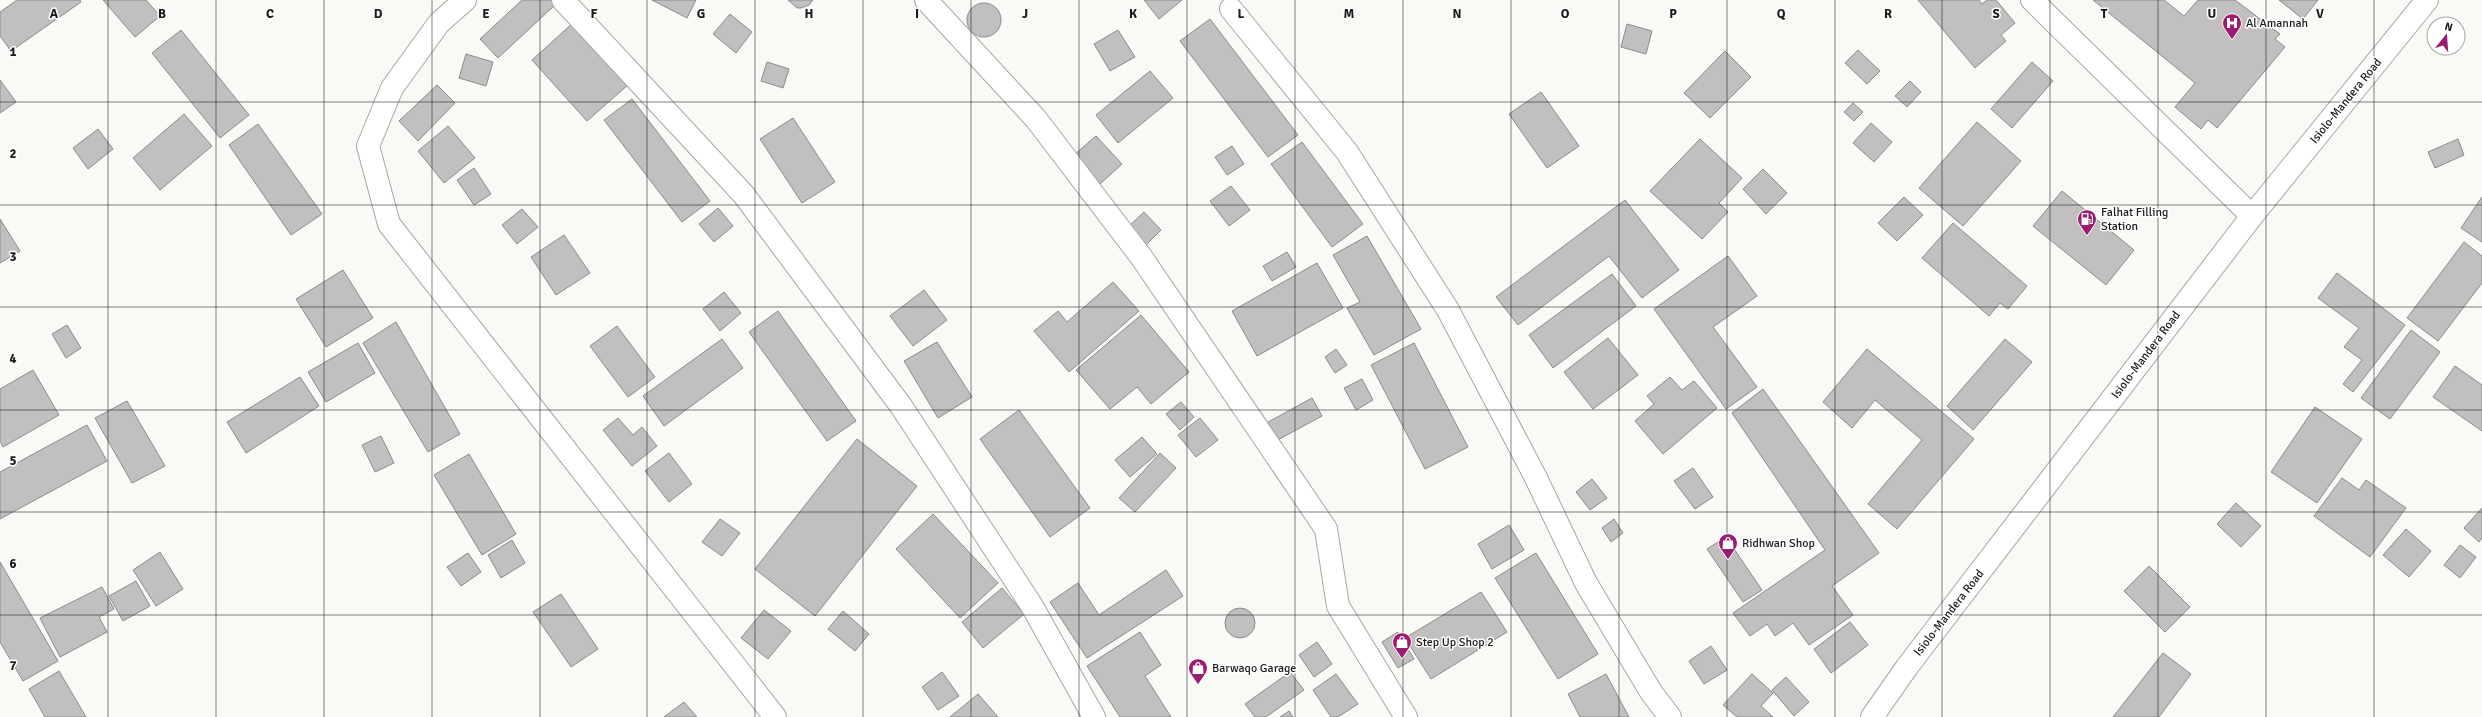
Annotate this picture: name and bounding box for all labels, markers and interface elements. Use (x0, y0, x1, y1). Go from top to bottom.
text: A (50, 6, 59, 22)
text: B (158, 6, 166, 22)
text: C (266, 6, 274, 22)
text: D (374, 6, 383, 22)
text: E (482, 6, 490, 22)
text: F (591, 6, 598, 22)
text: G (697, 6, 705, 22)
text: H (805, 6, 813, 22)
text: I (915, 6, 919, 22)
text: J (1022, 6, 1028, 22)
text: K (1129, 6, 1137, 22)
text: L (1238, 6, 1245, 22)
text: M (1344, 6, 1355, 22)
text: N (1452, 6, 1462, 22)
text: O (1561, 6, 1570, 22)
text: P (1669, 6, 1677, 22)
text: Q (1777, 6, 1786, 22)
text: R (1884, 6, 1892, 22)
text: S (1992, 6, 2000, 22)
text: T (2101, 6, 2108, 22)
text: U (2208, 6, 2216, 22)
text: V (2316, 6, 2324, 22)
hospital icon: Al Amannah (2221, 12, 2243, 40)
place label: Al Amannah (2246, 16, 2308, 31)
north arrow (2426, 16, 2466, 56)
text: N (2443, 20, 2454, 34)
text: 1 (9, 44, 17, 60)
street label: Isiolo-Mandera Road (2307, 55, 2385, 147)
text: 2 (9, 146, 17, 162)
place label: Falhat Filling Station (2101, 205, 2168, 234)
fuel station icon: Falhat Filling Station (2076, 208, 2098, 236)
text: 3 (9, 249, 17, 265)
street label: Isiolo-Mandera Road (2108, 308, 2184, 402)
text: 4 (9, 351, 17, 367)
text: 5 (9, 453, 17, 469)
shop icon: Ridhwan Shop (1717, 532, 1739, 560)
place label: Ridhwan Shop (1742, 536, 1815, 551)
text: 6 (9, 556, 17, 572)
street label: Isiolo-Mandera Road (1911, 567, 1987, 659)
shop icon: Step Up Shop 2 (1391, 631, 1413, 659)
place label: Step Up Shop 2 (1416, 635, 1494, 650)
shop icon: Barwaqo Garage (1187, 657, 1209, 685)
text: 7 (9, 658, 17, 674)
place label: Barwaqo Garage (1212, 661, 1296, 676)

